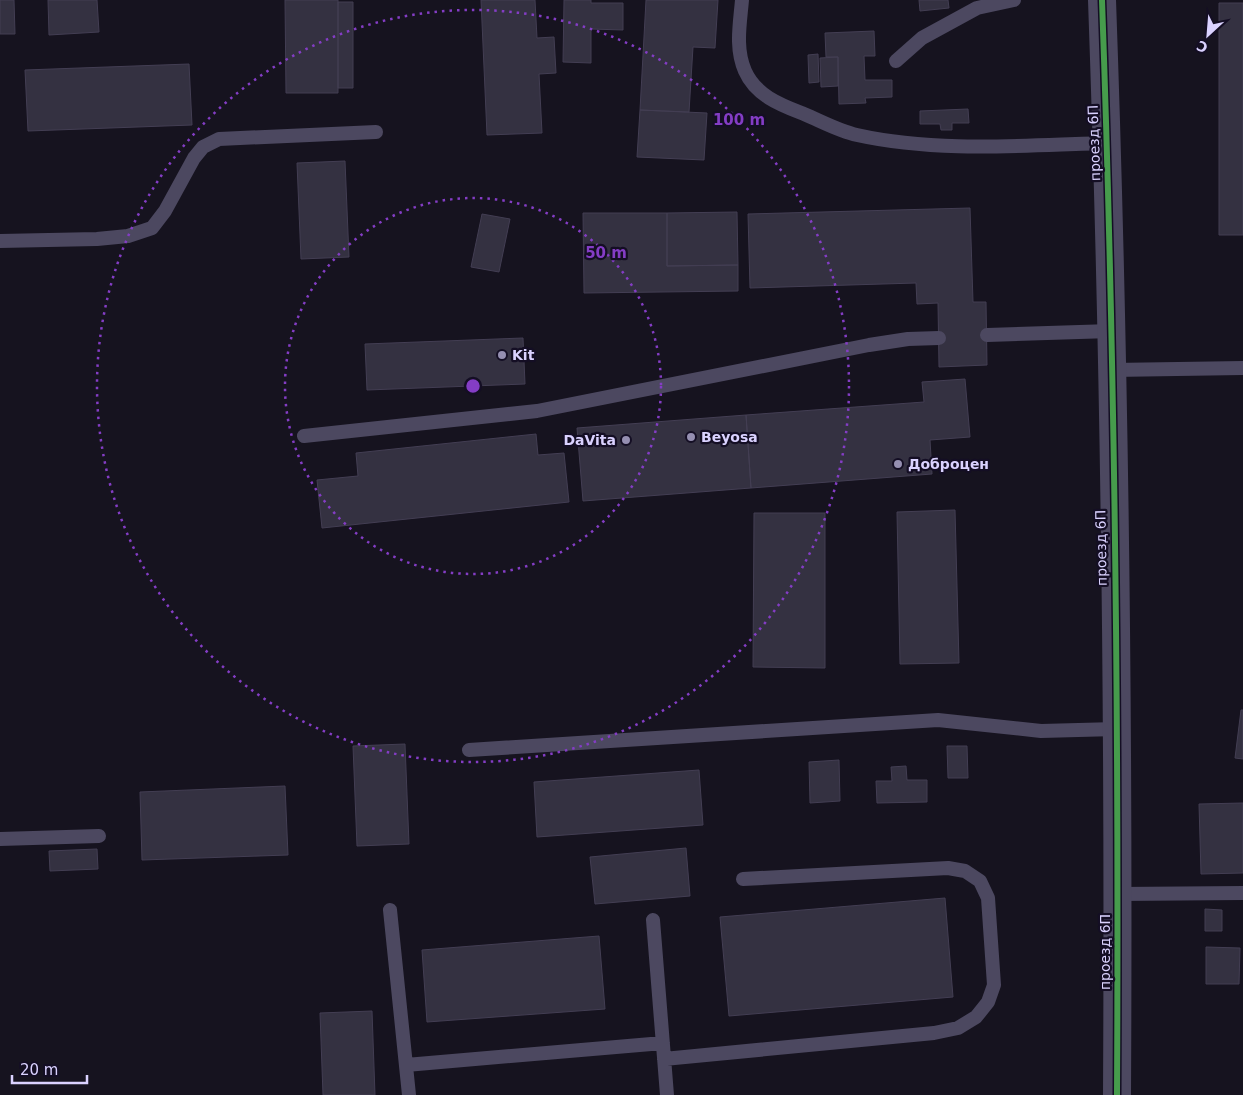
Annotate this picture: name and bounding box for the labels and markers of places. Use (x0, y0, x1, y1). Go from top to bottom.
place label: Kit (512, 347, 535, 363)
marker: Kit (496, 349, 508, 361)
centre of rings (464, 377, 482, 395)
place label: Beyosa (701, 429, 758, 445)
marker: Beyosa (685, 431, 697, 443)
place label: DaVita (563, 432, 616, 448)
marker: DaVita (620, 434, 632, 446)
place label: Доброцен (908, 456, 989, 472)
marker: Доброцен (892, 458, 904, 470)

